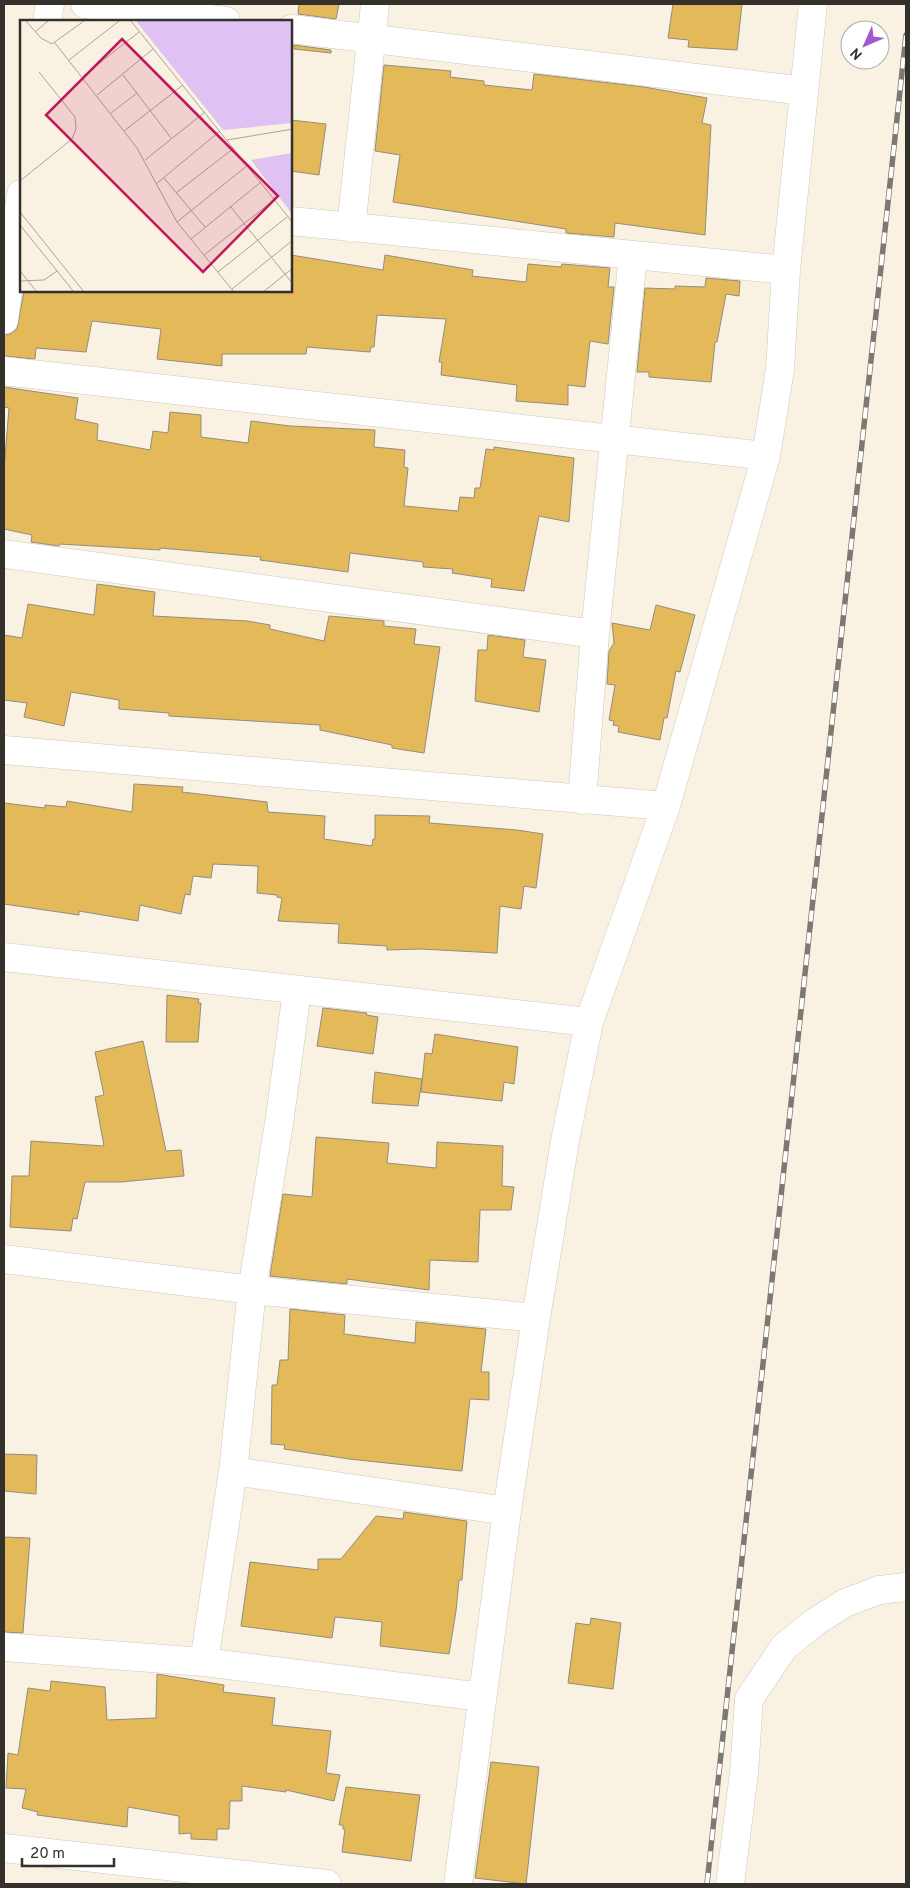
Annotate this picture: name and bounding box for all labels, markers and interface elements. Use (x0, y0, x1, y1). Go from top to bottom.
inset map (20, 20, 292, 292)
north arrow (840, 20, 890, 70)
text: N (847, 44, 866, 63)
scale bar (22, 1836, 115, 1868)
text: 20 m (30, 1845, 65, 1864)

